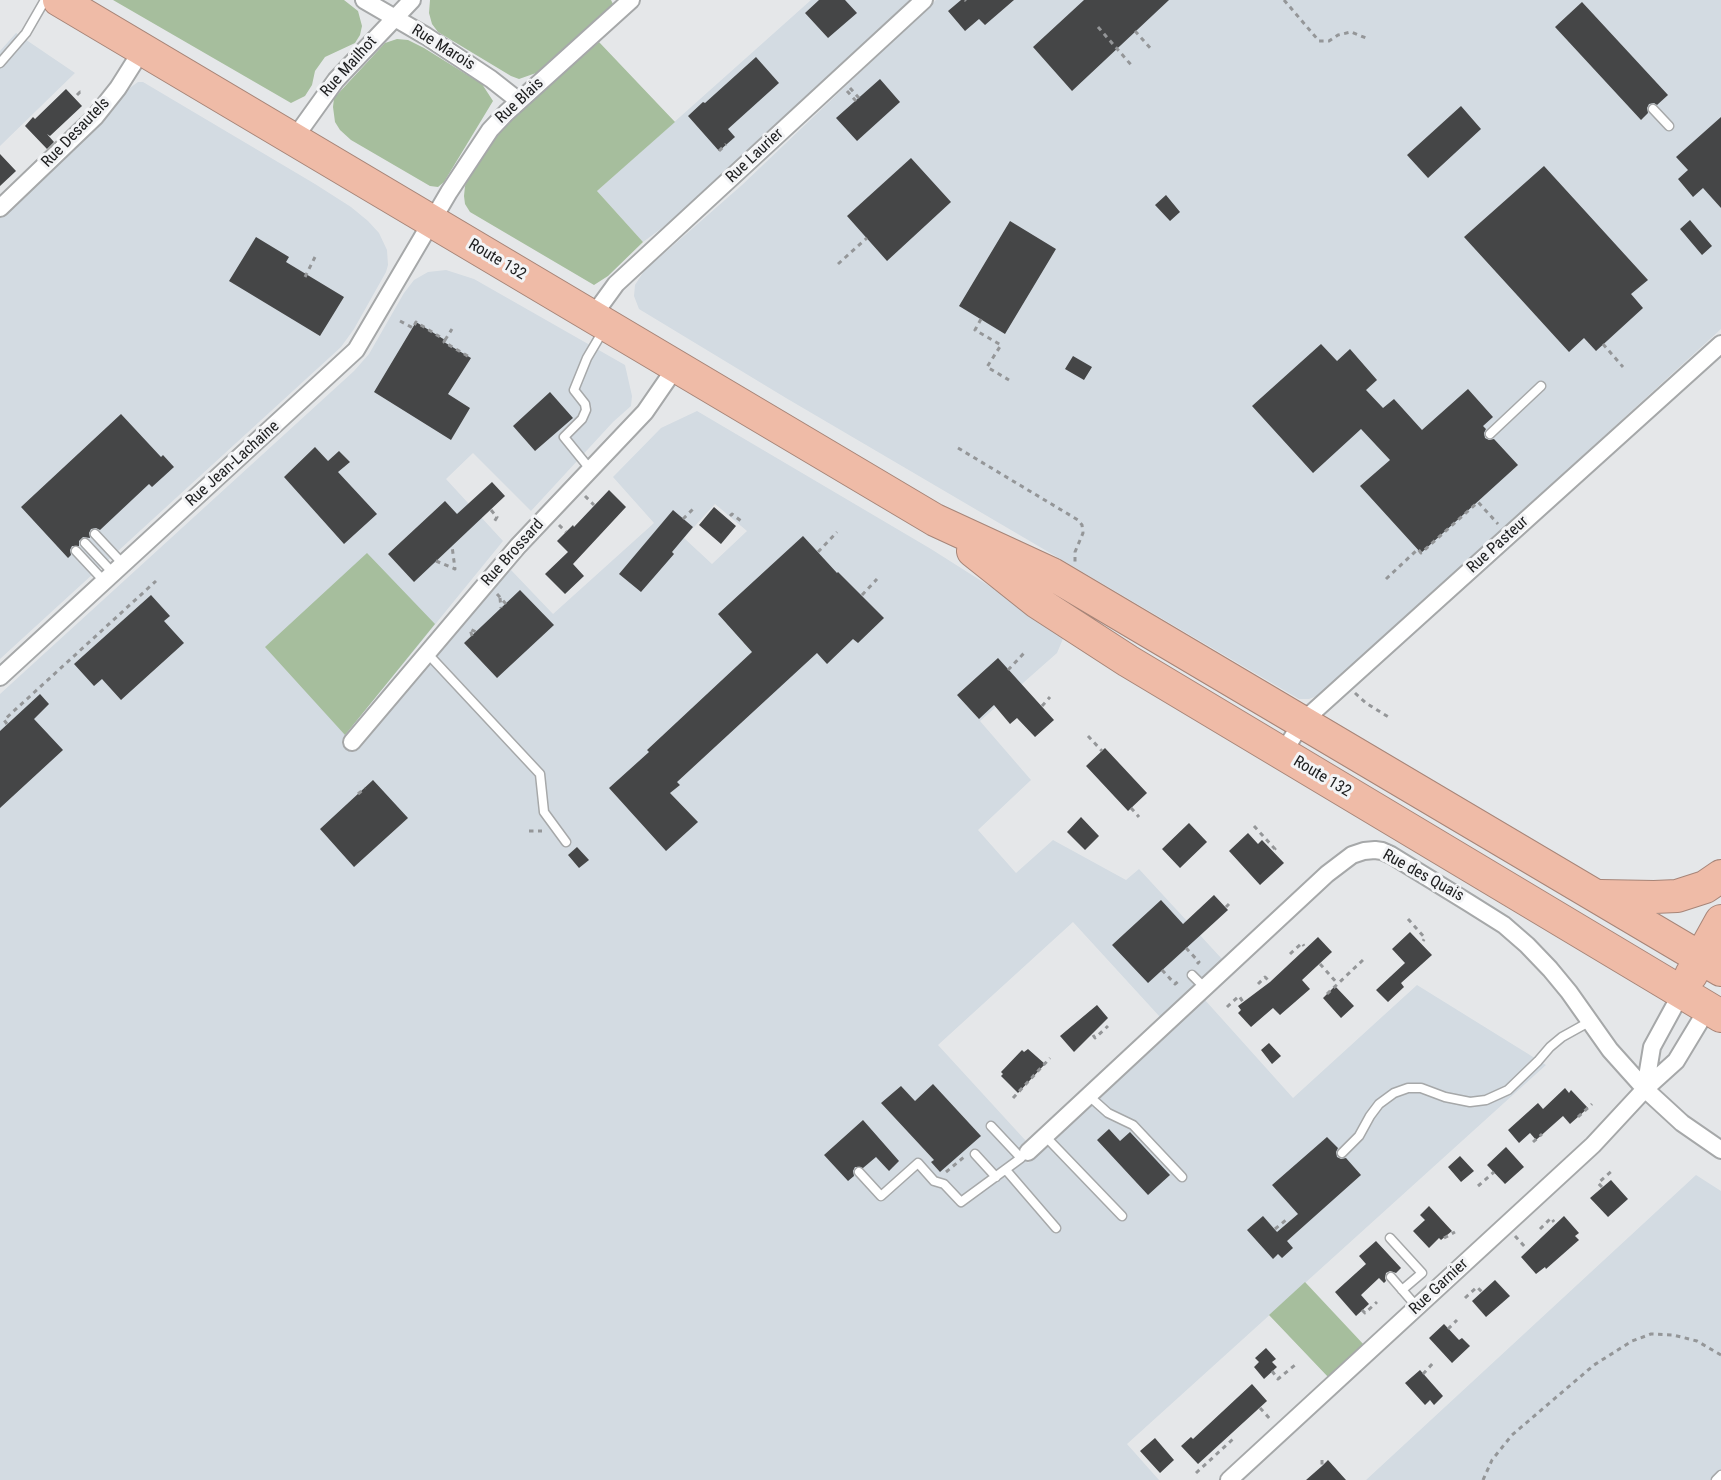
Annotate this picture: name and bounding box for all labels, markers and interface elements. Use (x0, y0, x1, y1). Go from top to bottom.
street label: Rue Marois (408, 21, 478, 75)
street label: Rue Mailhot (317, 33, 381, 101)
street label: Rue Blais (492, 74, 548, 128)
street label: Rue Desautels (38, 94, 114, 172)
street label: Rue Laurier (722, 125, 788, 187)
street label: Route 132 (465, 235, 529, 285)
street label: Rue Jean-Lachaîne (182, 417, 284, 511)
street label: Rue Pasteur (1463, 512, 1533, 578)
street label: Rue Brossard (478, 515, 548, 591)
street label: Route 132 (1290, 752, 1354, 802)
street label: Rue des Quais (1379, 846, 1467, 906)
street label: Rue Garnier (1406, 1255, 1472, 1319)

